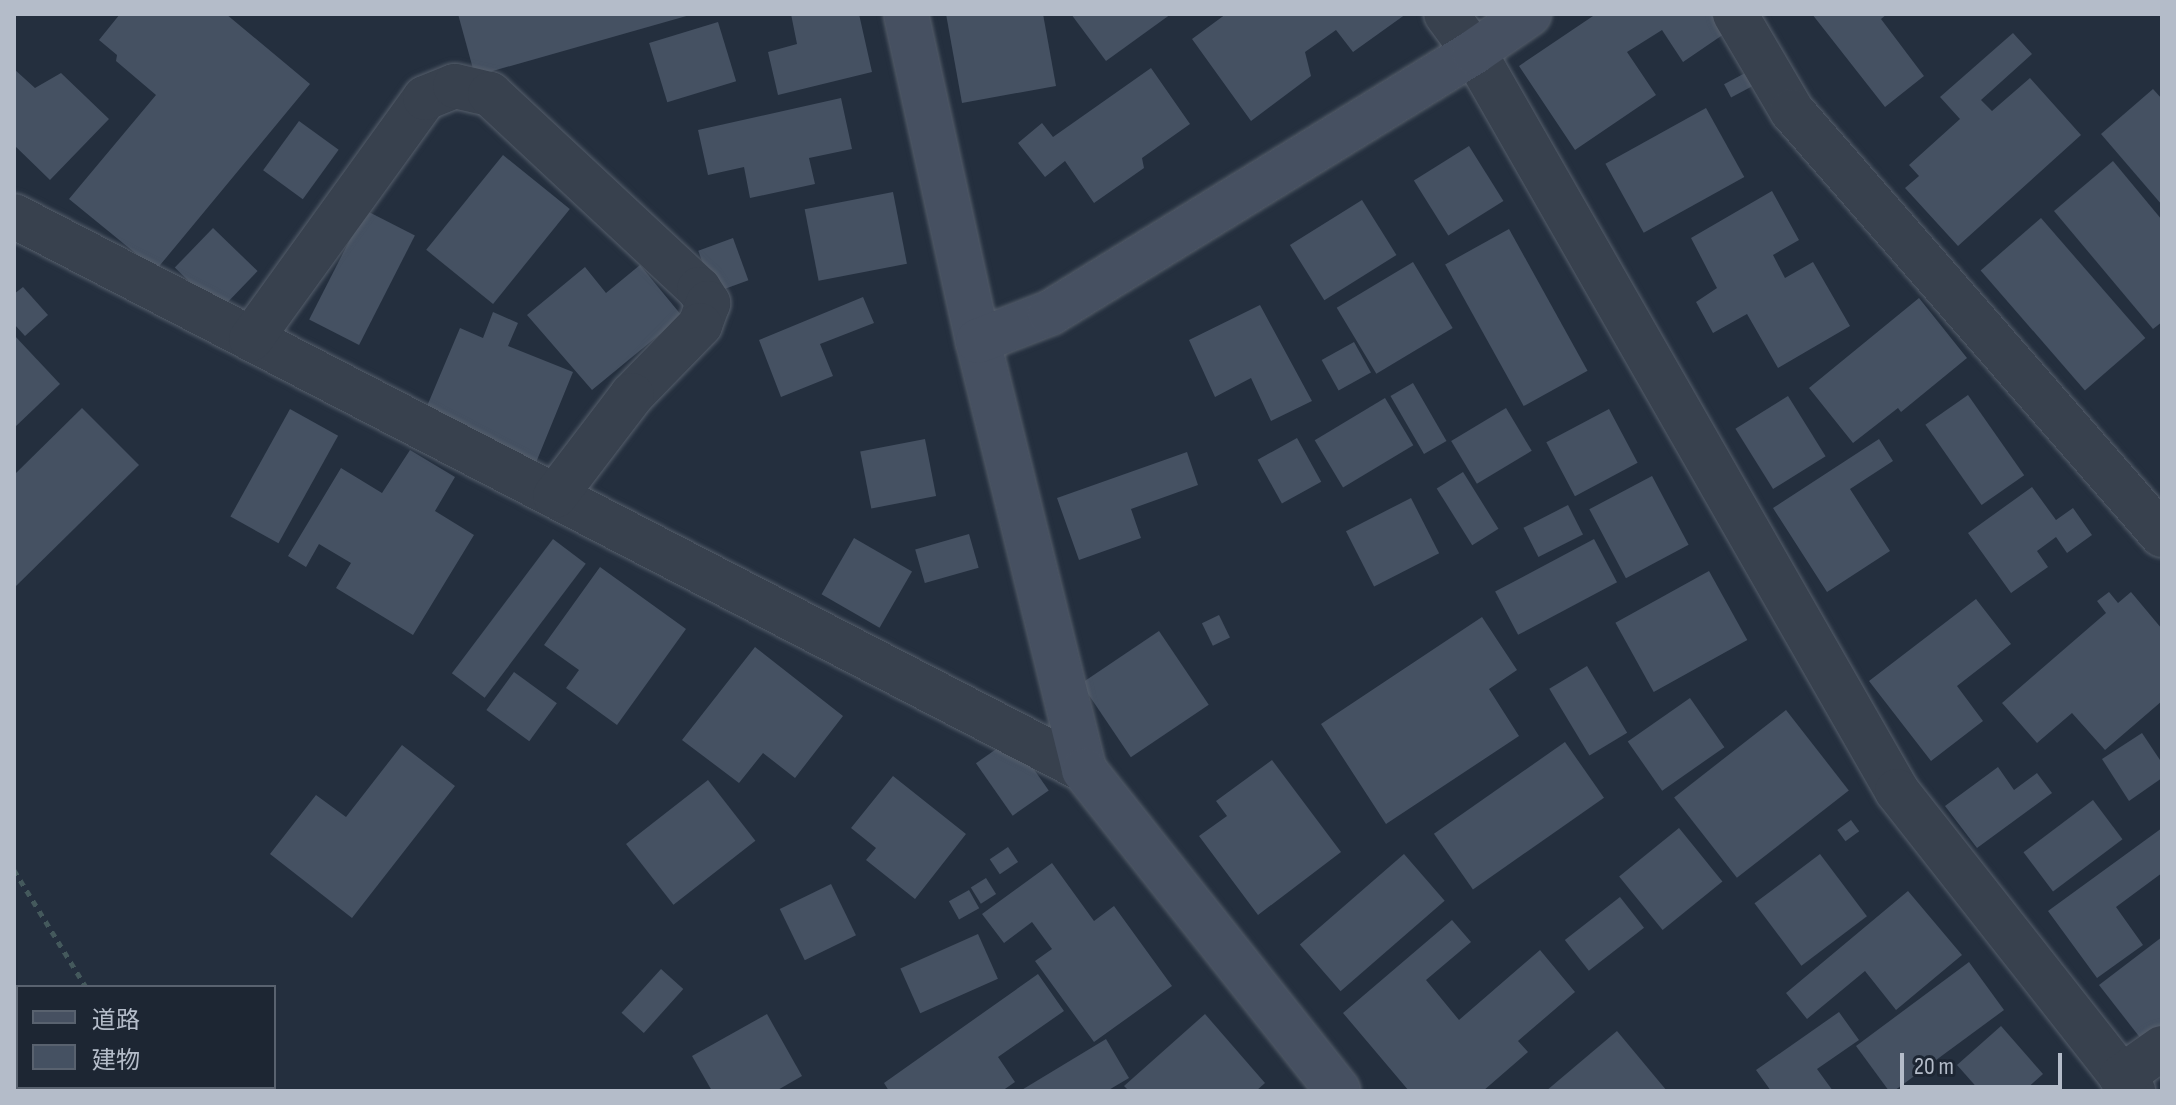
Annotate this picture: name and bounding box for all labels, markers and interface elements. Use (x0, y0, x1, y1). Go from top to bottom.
legend (16, 985, 276, 1089)
text: 道路 (92, 1006, 140, 1035)
scale bar (1904, 1037, 2066, 1087)
text: 建物 (92, 1046, 140, 1075)
text: 20 m (1914, 1052, 1954, 1081)

